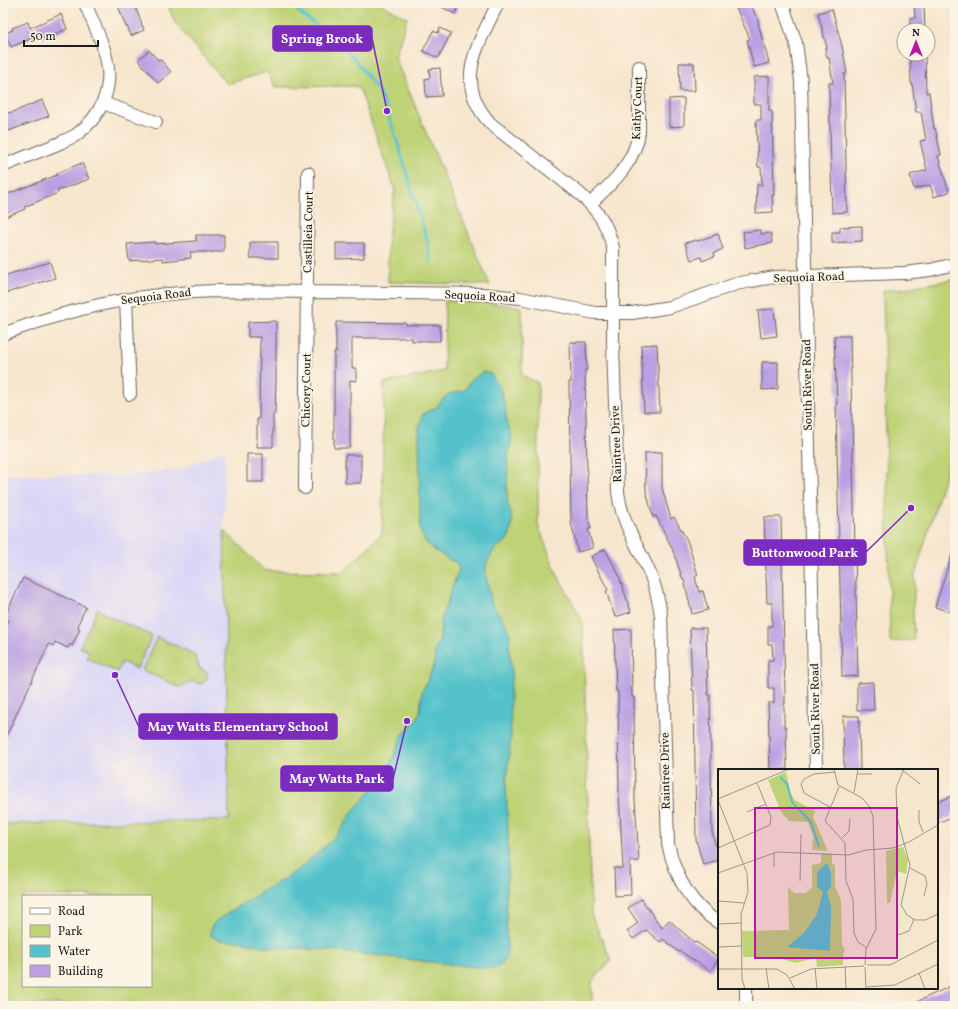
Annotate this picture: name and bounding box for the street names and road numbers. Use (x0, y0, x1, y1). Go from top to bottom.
street label: Kathy Court (629, 76, 647, 140)
street label: Castilleia Court (300, 191, 318, 273)
street label: Sequoia Road (773, 269, 845, 287)
street label: Sequoia Road (120, 285, 193, 309)
street label: Sequoia Road (444, 287, 516, 307)
street label: South River Road (799, 339, 817, 431)
street label: Chicory Court (298, 353, 316, 427)
street label: Raintree Drive (608, 405, 626, 483)
street label: South River Road (807, 663, 825, 755)
street label: Raintree Drive (657, 732, 675, 810)

